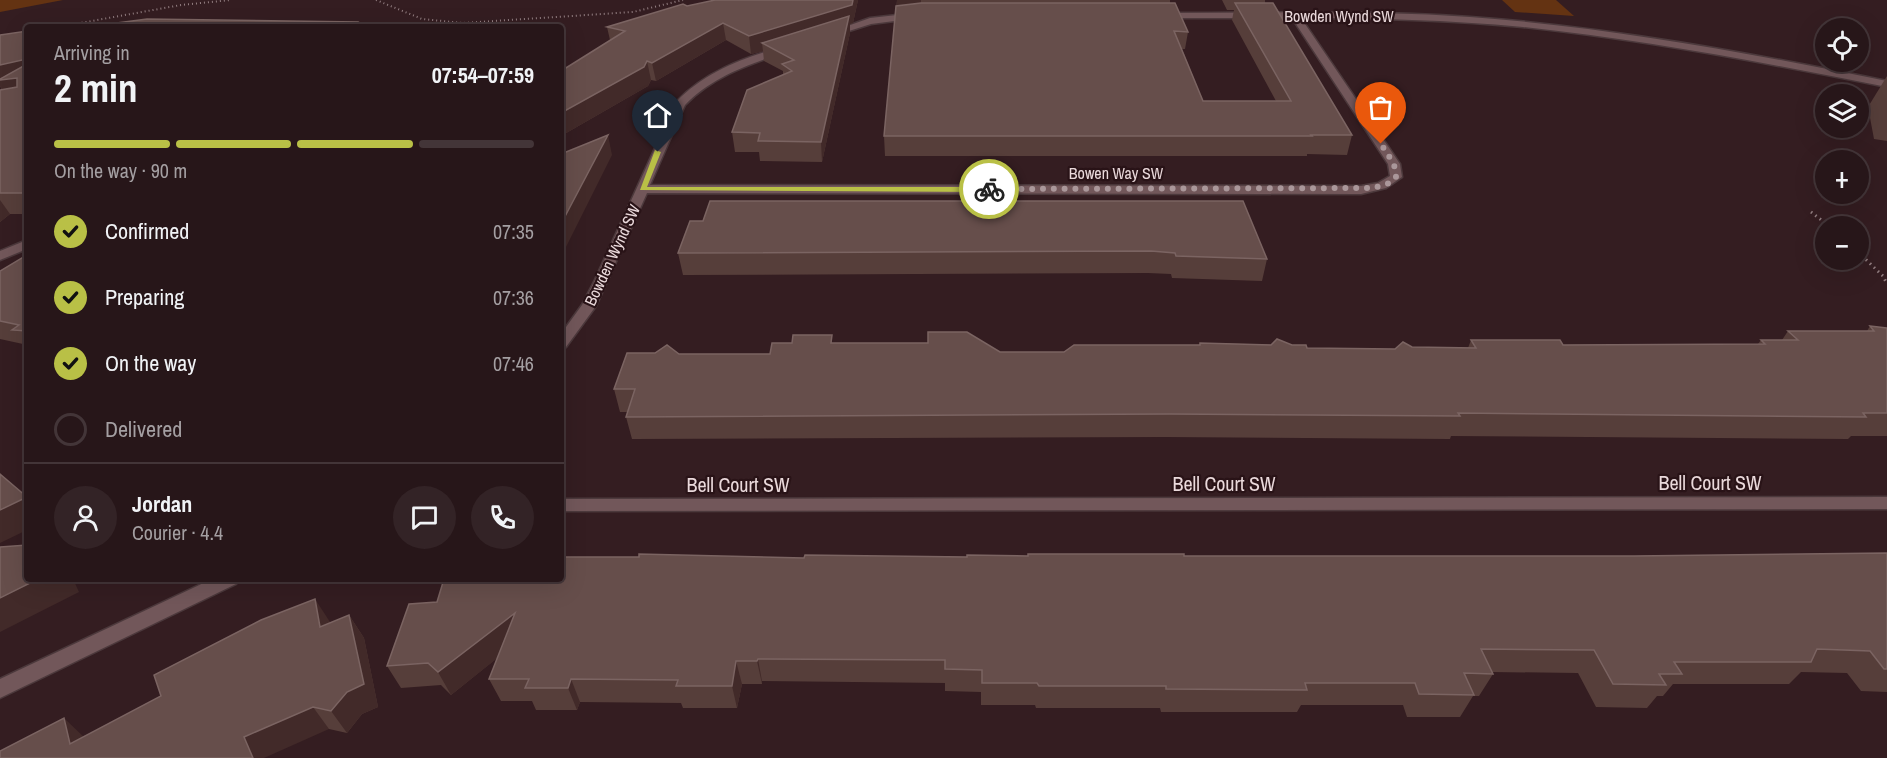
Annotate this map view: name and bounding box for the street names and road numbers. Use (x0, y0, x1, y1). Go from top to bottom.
street label: Bowden Wynd SW (1284, 5, 1394, 27)
street label: Bowen Way SW (1069, 162, 1164, 184)
street label: Bowden Wynd SW (579, 200, 645, 309)
street label: Bell Court SW (1659, 469, 1762, 496)
street label: Bell Court SW (1173, 470, 1276, 497)
street label: Bell Court SW (687, 471, 790, 498)

